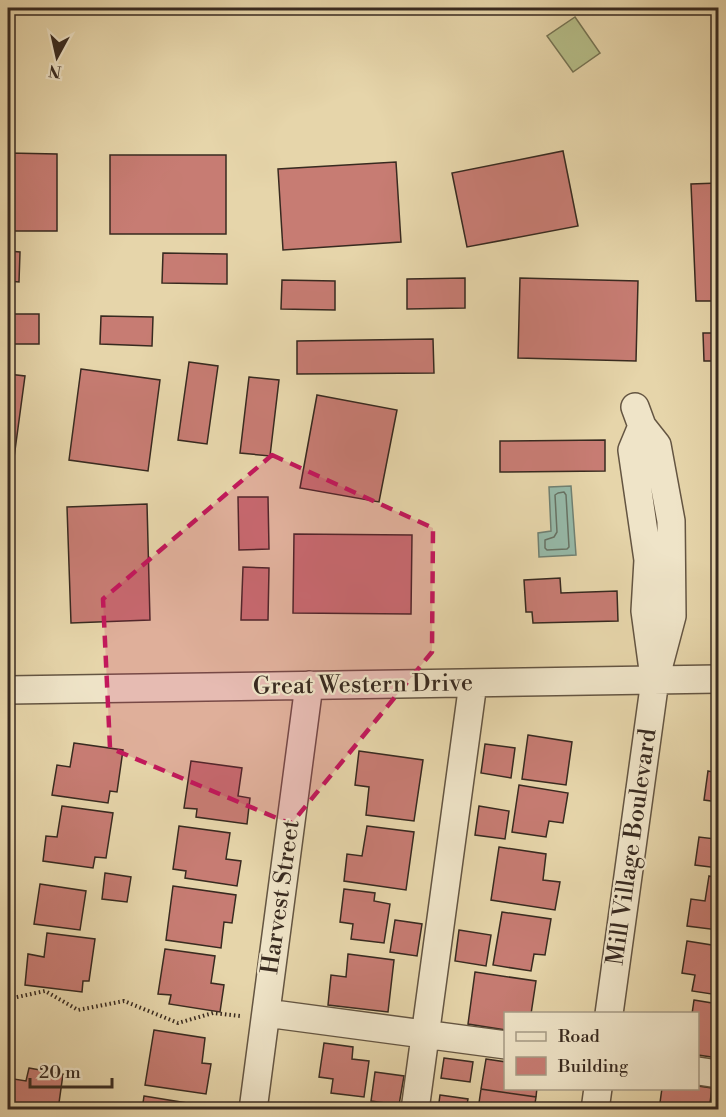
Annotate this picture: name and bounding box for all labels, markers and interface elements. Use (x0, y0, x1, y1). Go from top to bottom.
north arrow (27, 27, 87, 87)
text: N (47, 60, 63, 82)
street label: Great Western Drive (253, 668, 473, 702)
street label: Mill Village Boulevard (601, 726, 664, 967)
street label: Harvest Street (255, 817, 307, 976)
legend (504, 1012, 699, 1090)
text: Road (558, 1025, 601, 1048)
scale bar (30, 1051, 112, 1089)
text: Building (557, 1055, 629, 1078)
text: 20 m (39, 1061, 81, 1084)

